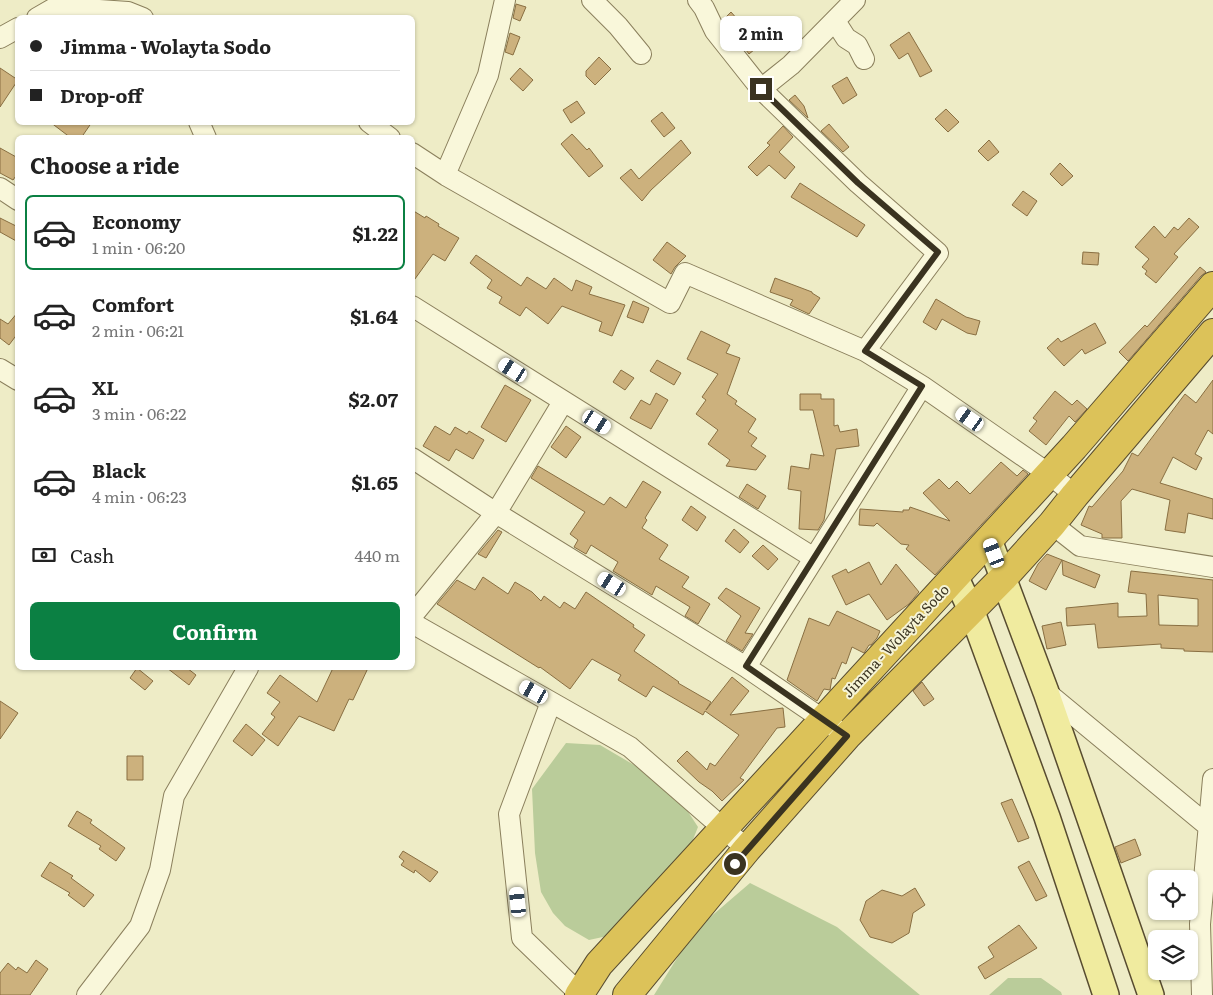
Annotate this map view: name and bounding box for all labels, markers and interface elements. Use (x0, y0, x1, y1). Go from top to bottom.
callout: 2 min (720, 17, 802, 52)
text: 2 min (739, 21, 783, 45)
text: Jimma - Wolayta Sodo (60, 32, 271, 60)
route end (750, 78, 772, 100)
text: Drop-off (60, 81, 143, 109)
text: Choose a ride (30, 148, 179, 181)
text: Economy (92, 207, 181, 235)
icon: car (32, 210, 77, 255)
text: $1.22 (352, 219, 398, 247)
text: 1 min · 06:20 (92, 235, 185, 259)
text: Comfort (92, 290, 174, 318)
icon: car (32, 293, 77, 338)
text: $1.64 (350, 302, 398, 330)
text: 2 min · 06:21 (92, 318, 184, 342)
car (496, 356, 529, 384)
text: XL (92, 373, 119, 401)
icon: car (32, 376, 77, 421)
text: $2.07 (348, 385, 398, 413)
text: 3 min · 06:22 (92, 401, 186, 425)
car (953, 404, 986, 434)
car (580, 408, 613, 436)
text: Black (92, 456, 146, 484)
icon: car (32, 459, 77, 504)
text: $1.65 (351, 468, 398, 496)
text: 4 min · 06:23 (92, 484, 187, 508)
car (981, 536, 1006, 570)
icon: cash (30, 541, 58, 569)
text: Cash (70, 541, 114, 569)
text: 440 m (354, 543, 400, 567)
car (595, 570, 628, 598)
street label: Jimma - Wolayta Sodo (837, 579, 953, 701)
button: Confirm (30, 602, 400, 660)
car (517, 678, 550, 706)
route start (724, 853, 746, 875)
map controls (1148, 870, 1198, 980)
button: locate (1148, 870, 1198, 920)
car (508, 886, 527, 918)
button: layers (1148, 930, 1198, 980)

